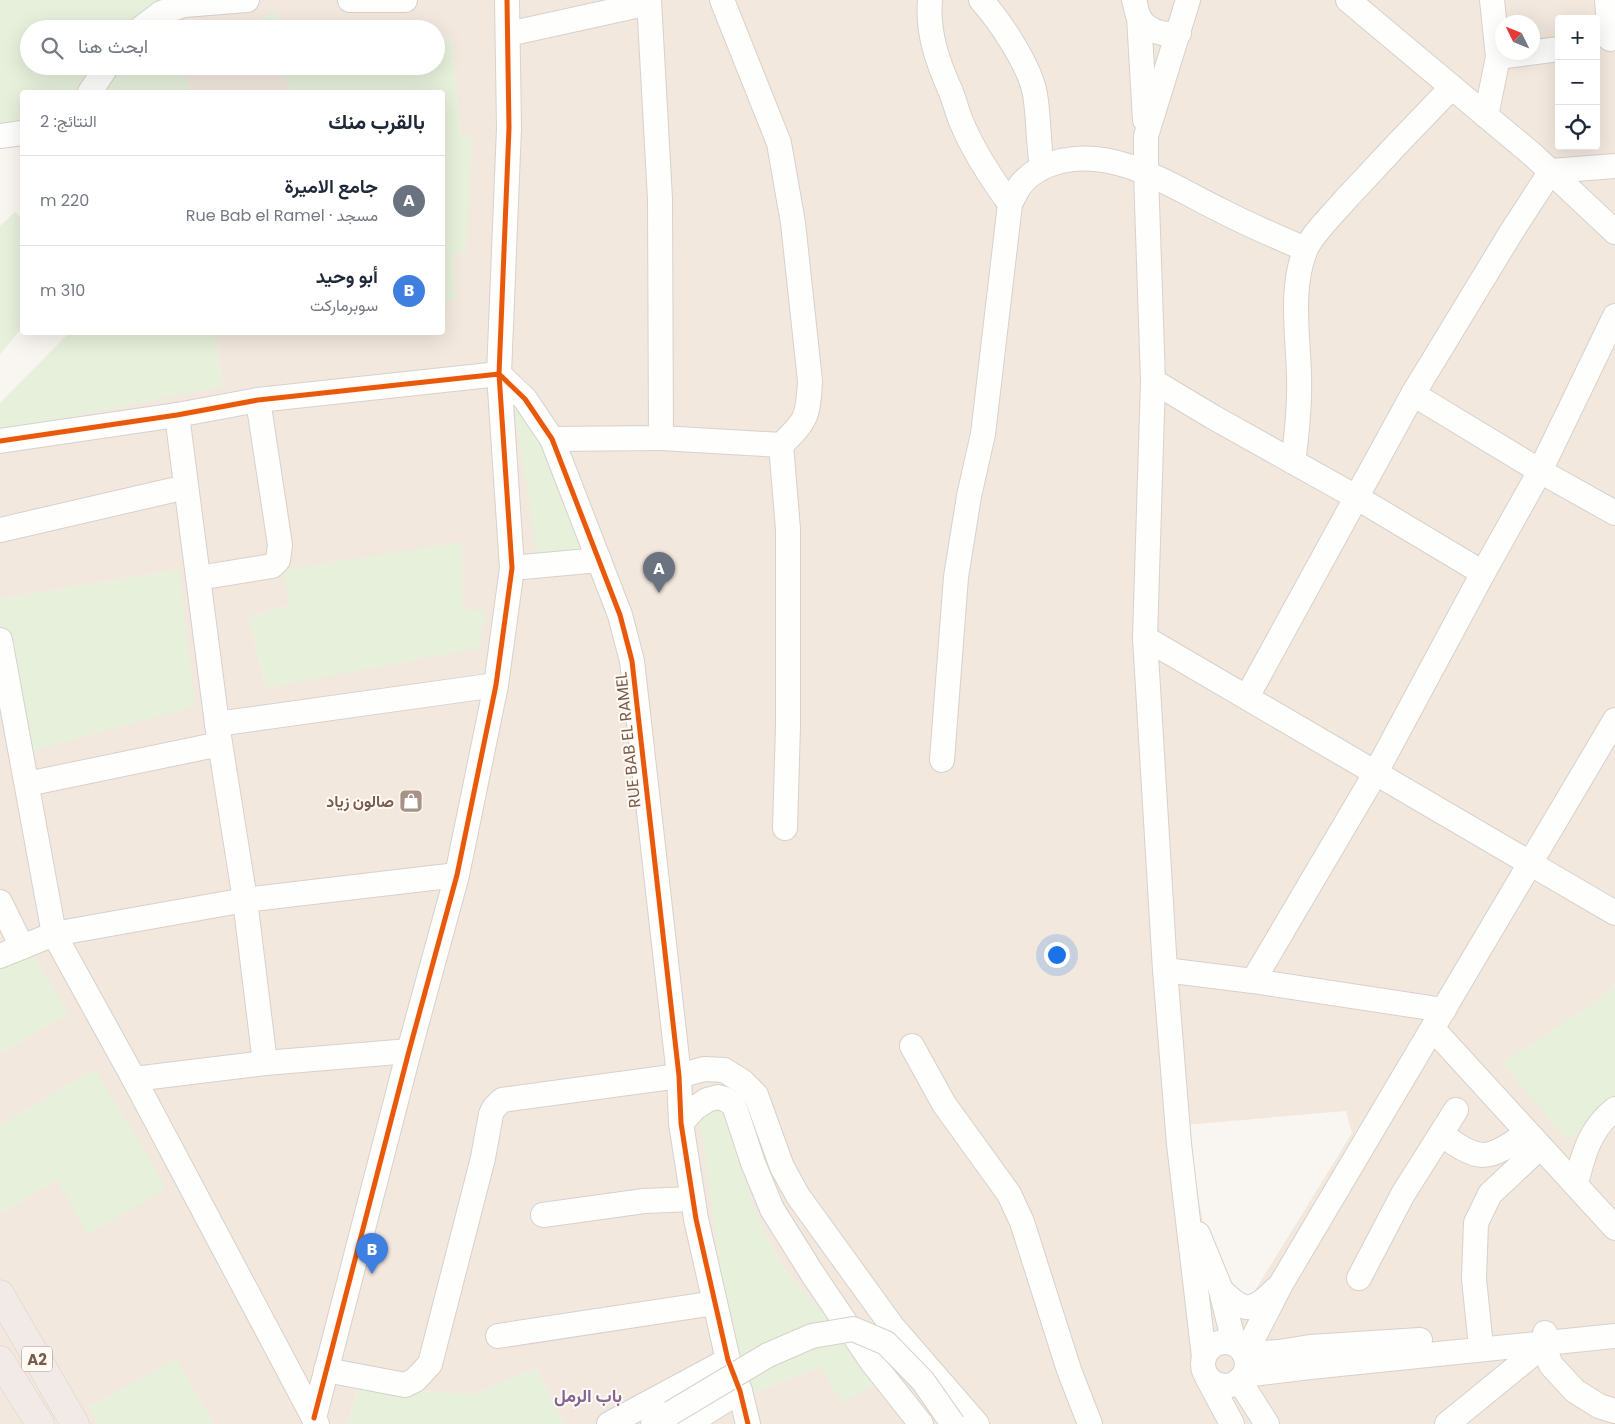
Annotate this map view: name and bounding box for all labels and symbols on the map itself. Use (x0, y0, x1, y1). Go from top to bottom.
north arrow (1495, 15, 1540, 60)
pin: A (643, 552, 675, 593)
street label: RUE BAB EL RAMEL (609, 671, 647, 809)
shop icon: صالون زياد (398, 788, 424, 814)
place label: صالون زياد (326, 790, 394, 813)
your location (1044, 942, 1070, 968)
pin: B (356, 1233, 388, 1274)
road number: A2 (22, 1346, 52, 1372)
district label: باب الرمل (554, 1383, 622, 1408)

